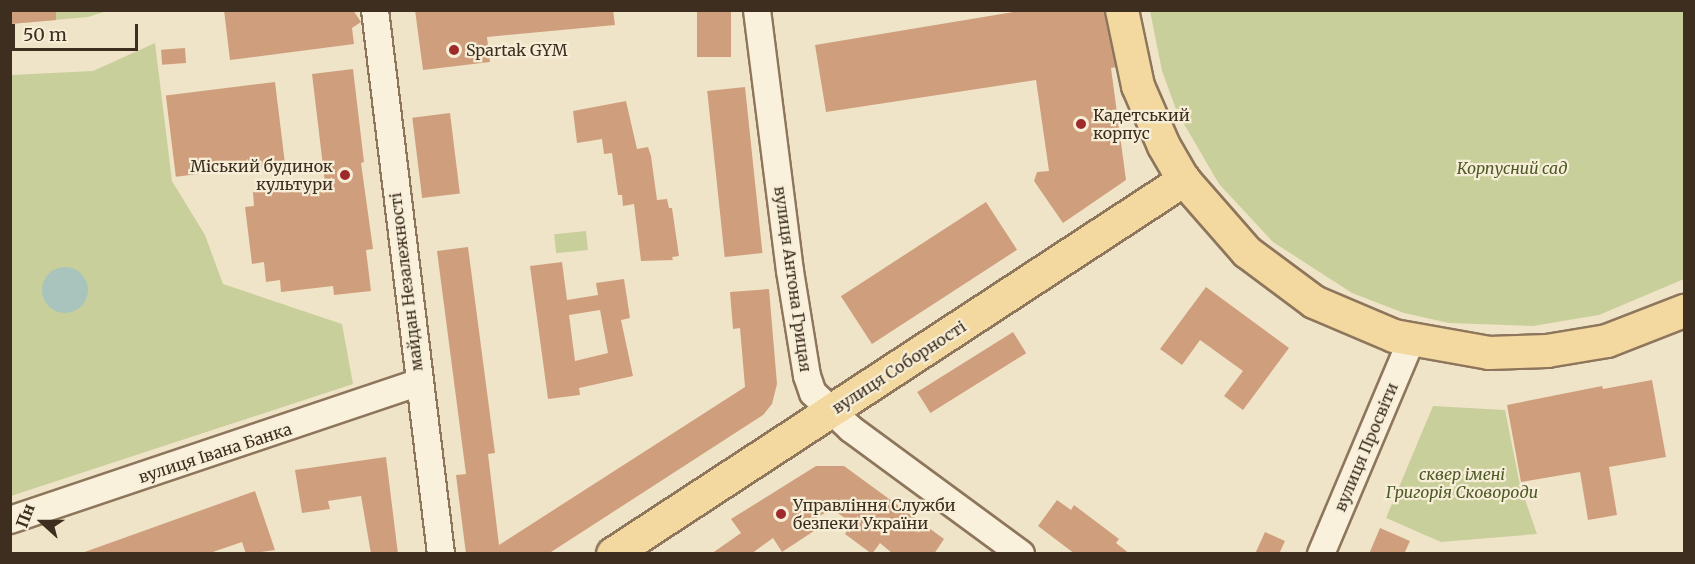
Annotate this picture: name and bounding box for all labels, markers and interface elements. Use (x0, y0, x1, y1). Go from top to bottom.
scale bar (15, 12, 141, 50)
text: 50 m (23, 23, 67, 46)
place label: Spartak GYM (466, 40, 568, 60)
marker: Spartak GYM (447, 43, 461, 57)
place label: Кадетський корпус (1093, 105, 1190, 143)
marker: Кадетський корпус (1074, 117, 1088, 131)
place label: Міський будинок культури (190, 156, 333, 194)
park label: Корпусний сад (1457, 158, 1567, 178)
marker: Міський будинок культури (338, 168, 352, 182)
street label: вулиця Антона Грицая (770, 185, 816, 373)
street label: майдан Незалежності (386, 192, 426, 372)
street label: вулиця Соборності (828, 317, 970, 417)
street label: вулиця Просвіти (1330, 380, 1402, 514)
street label: вулиця Івана Банка (136, 419, 294, 487)
park label: сквер імені Григорія Сковороди (1386, 464, 1538, 502)
north arrow (12, 492, 72, 552)
place label: Управління Служби безпеки України (793, 495, 955, 533)
text: Пн (12, 501, 39, 530)
marker: Управління Служби безпеки України (774, 507, 788, 521)

